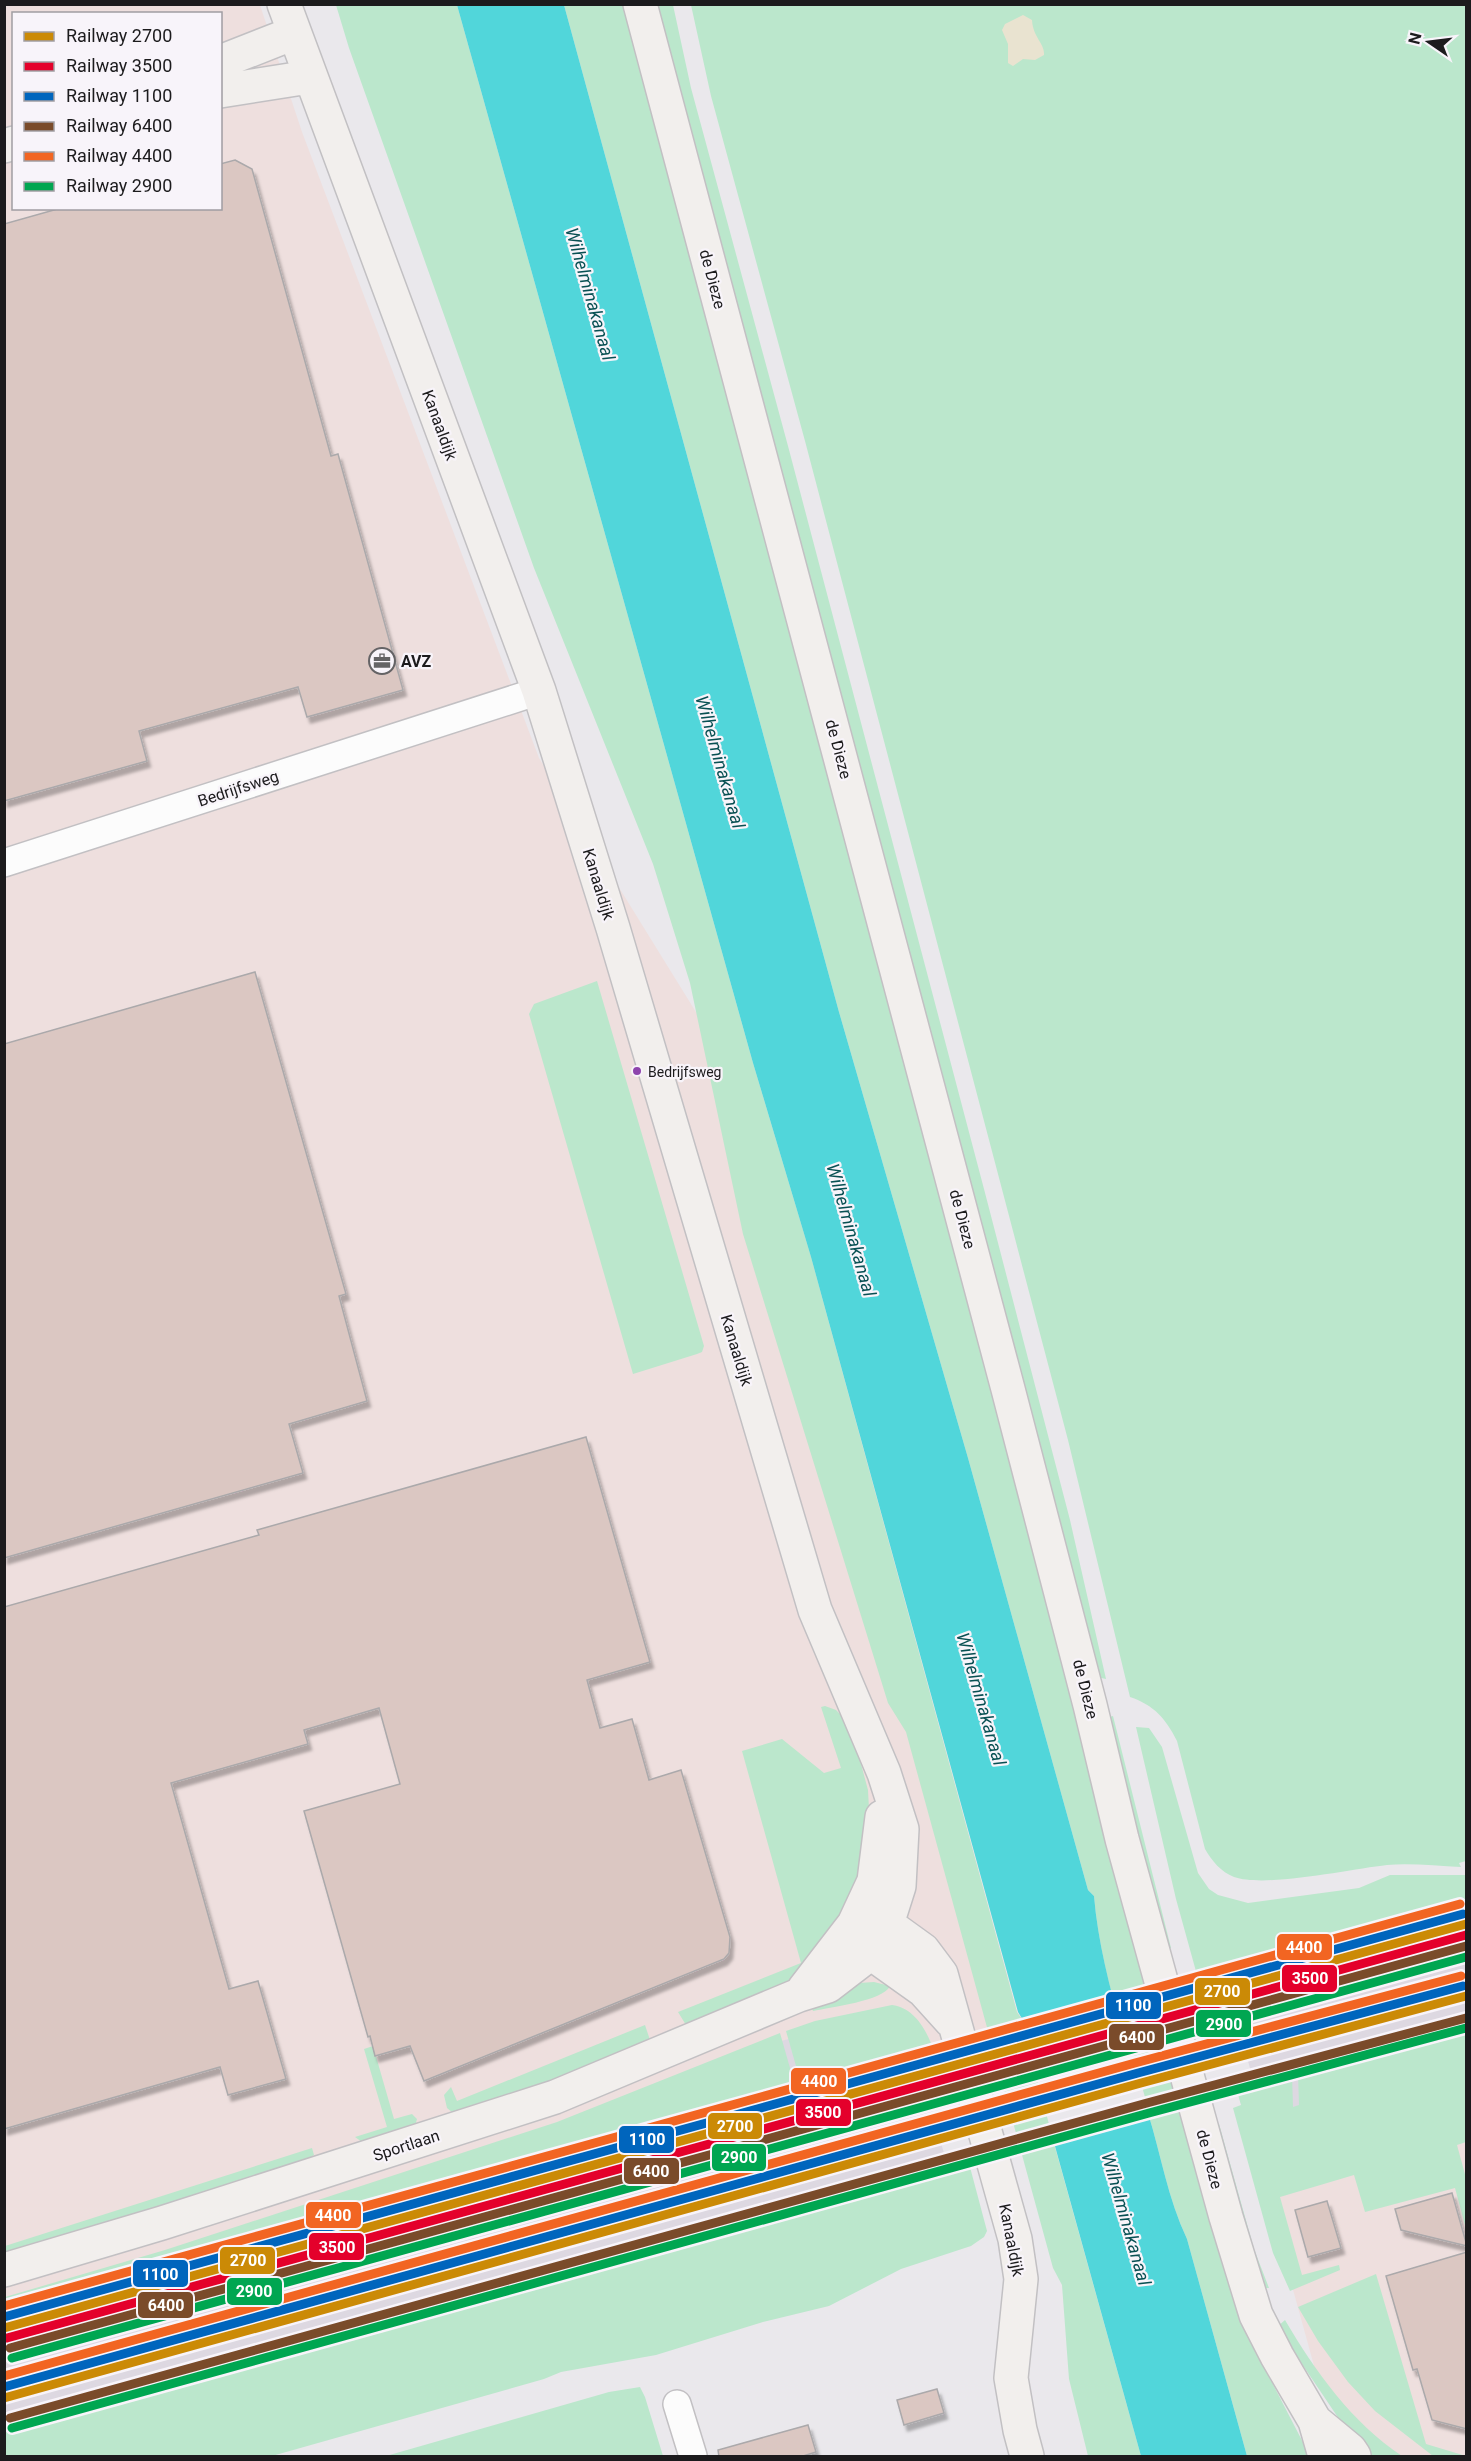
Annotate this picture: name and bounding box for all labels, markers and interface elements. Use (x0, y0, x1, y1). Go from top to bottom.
legend (12, 12, 222, 210)
north arrow (1399, 12, 1459, 72)
text: Railway 2700 (66, 25, 172, 46)
text: N (1404, 31, 1426, 46)
text: Railway 3500 (66, 55, 172, 76)
text: Railway 1100 (66, 85, 172, 106)
text: Railway 6400 (66, 115, 172, 136)
text: Railway 4400 (66, 145, 172, 166)
text: Railway 2900 (66, 175, 172, 196)
water label: Wilhelminakanaal (562, 225, 620, 363)
street label: de Dieze (695, 247, 730, 311)
street label: Kanaaldijk (418, 387, 461, 464)
office icon: AVZ (367, 646, 397, 676)
place label: AVZ (401, 652, 432, 671)
water label: Wilhelminakanaal (692, 693, 750, 831)
street label: de Dieze (821, 717, 856, 781)
street label: Bedrijfsweg (195, 766, 281, 810)
street label: Kanaaldijk (579, 846, 619, 923)
place label: Bedrijfsweg (648, 1064, 721, 1080)
marker: Bedrijfsweg (631, 1065, 643, 1077)
water label: Wilhelminakanaal (823, 1161, 881, 1299)
street label: de Dieze (945, 1187, 980, 1251)
street label: Kanaaldijk (717, 1312, 757, 1389)
water label: Wilhelminakanaal (953, 1630, 1011, 1768)
street label: de Dieze (1069, 1657, 1102, 1721)
line badge: 4400 (1276, 1933, 1333, 1961)
text: 4400 (1286, 1938, 1322, 1957)
line badge: 3500 (1281, 1964, 1338, 1993)
text: 3500 (1292, 1969, 1328, 1988)
line badge: 2700 (1194, 1977, 1251, 2006)
text: 2700 (1204, 1982, 1240, 2001)
line badge: 1100 (1105, 1991, 1162, 2020)
text: 1100 (1115, 1996, 1151, 2015)
line badge: 2900 (1195, 2009, 1252, 2038)
text: 2900 (1206, 2015, 1242, 2034)
line badge: 6400 (1108, 2023, 1165, 2051)
text: 6400 (1119, 2028, 1155, 2047)
line badge: 4400 (790, 2067, 847, 2095)
text: 4400 (801, 2072, 837, 2091)
line badge: 3500 (795, 2098, 852, 2127)
text: 3500 (805, 2103, 841, 2122)
line badge: 2700 (707, 2112, 763, 2140)
text: 2700 (717, 2117, 753, 2136)
line badge: 1100 (618, 2125, 675, 2154)
street label: Sportlaan (371, 2126, 442, 2165)
street label: de Dieze (1192, 2127, 1227, 2191)
text: 1100 (629, 2130, 665, 2149)
line badge: 2900 (711, 2143, 767, 2172)
text: 2900 (721, 2148, 757, 2167)
water label: Wilhelminakanaal (1098, 2150, 1156, 2288)
line badge: 6400 (623, 2157, 680, 2185)
text: 6400 (633, 2162, 669, 2181)
line badge: 4400 (305, 2201, 362, 2229)
street label: Kanaaldijk (995, 2202, 1028, 2279)
text: 4400 (315, 2206, 351, 2225)
line badge: 3500 (308, 2232, 365, 2261)
text: 3500 (319, 2238, 355, 2257)
line badge: 2700 (219, 2246, 276, 2275)
text: 2700 (230, 2251, 266, 2270)
line badge: 1100 (132, 2259, 189, 2288)
text: 1100 (142, 2265, 178, 2284)
line badge: 2900 (226, 2277, 283, 2306)
text: 2900 (236, 2282, 272, 2301)
line badge: 6400 (137, 2291, 194, 2319)
text: 6400 (148, 2296, 184, 2315)

